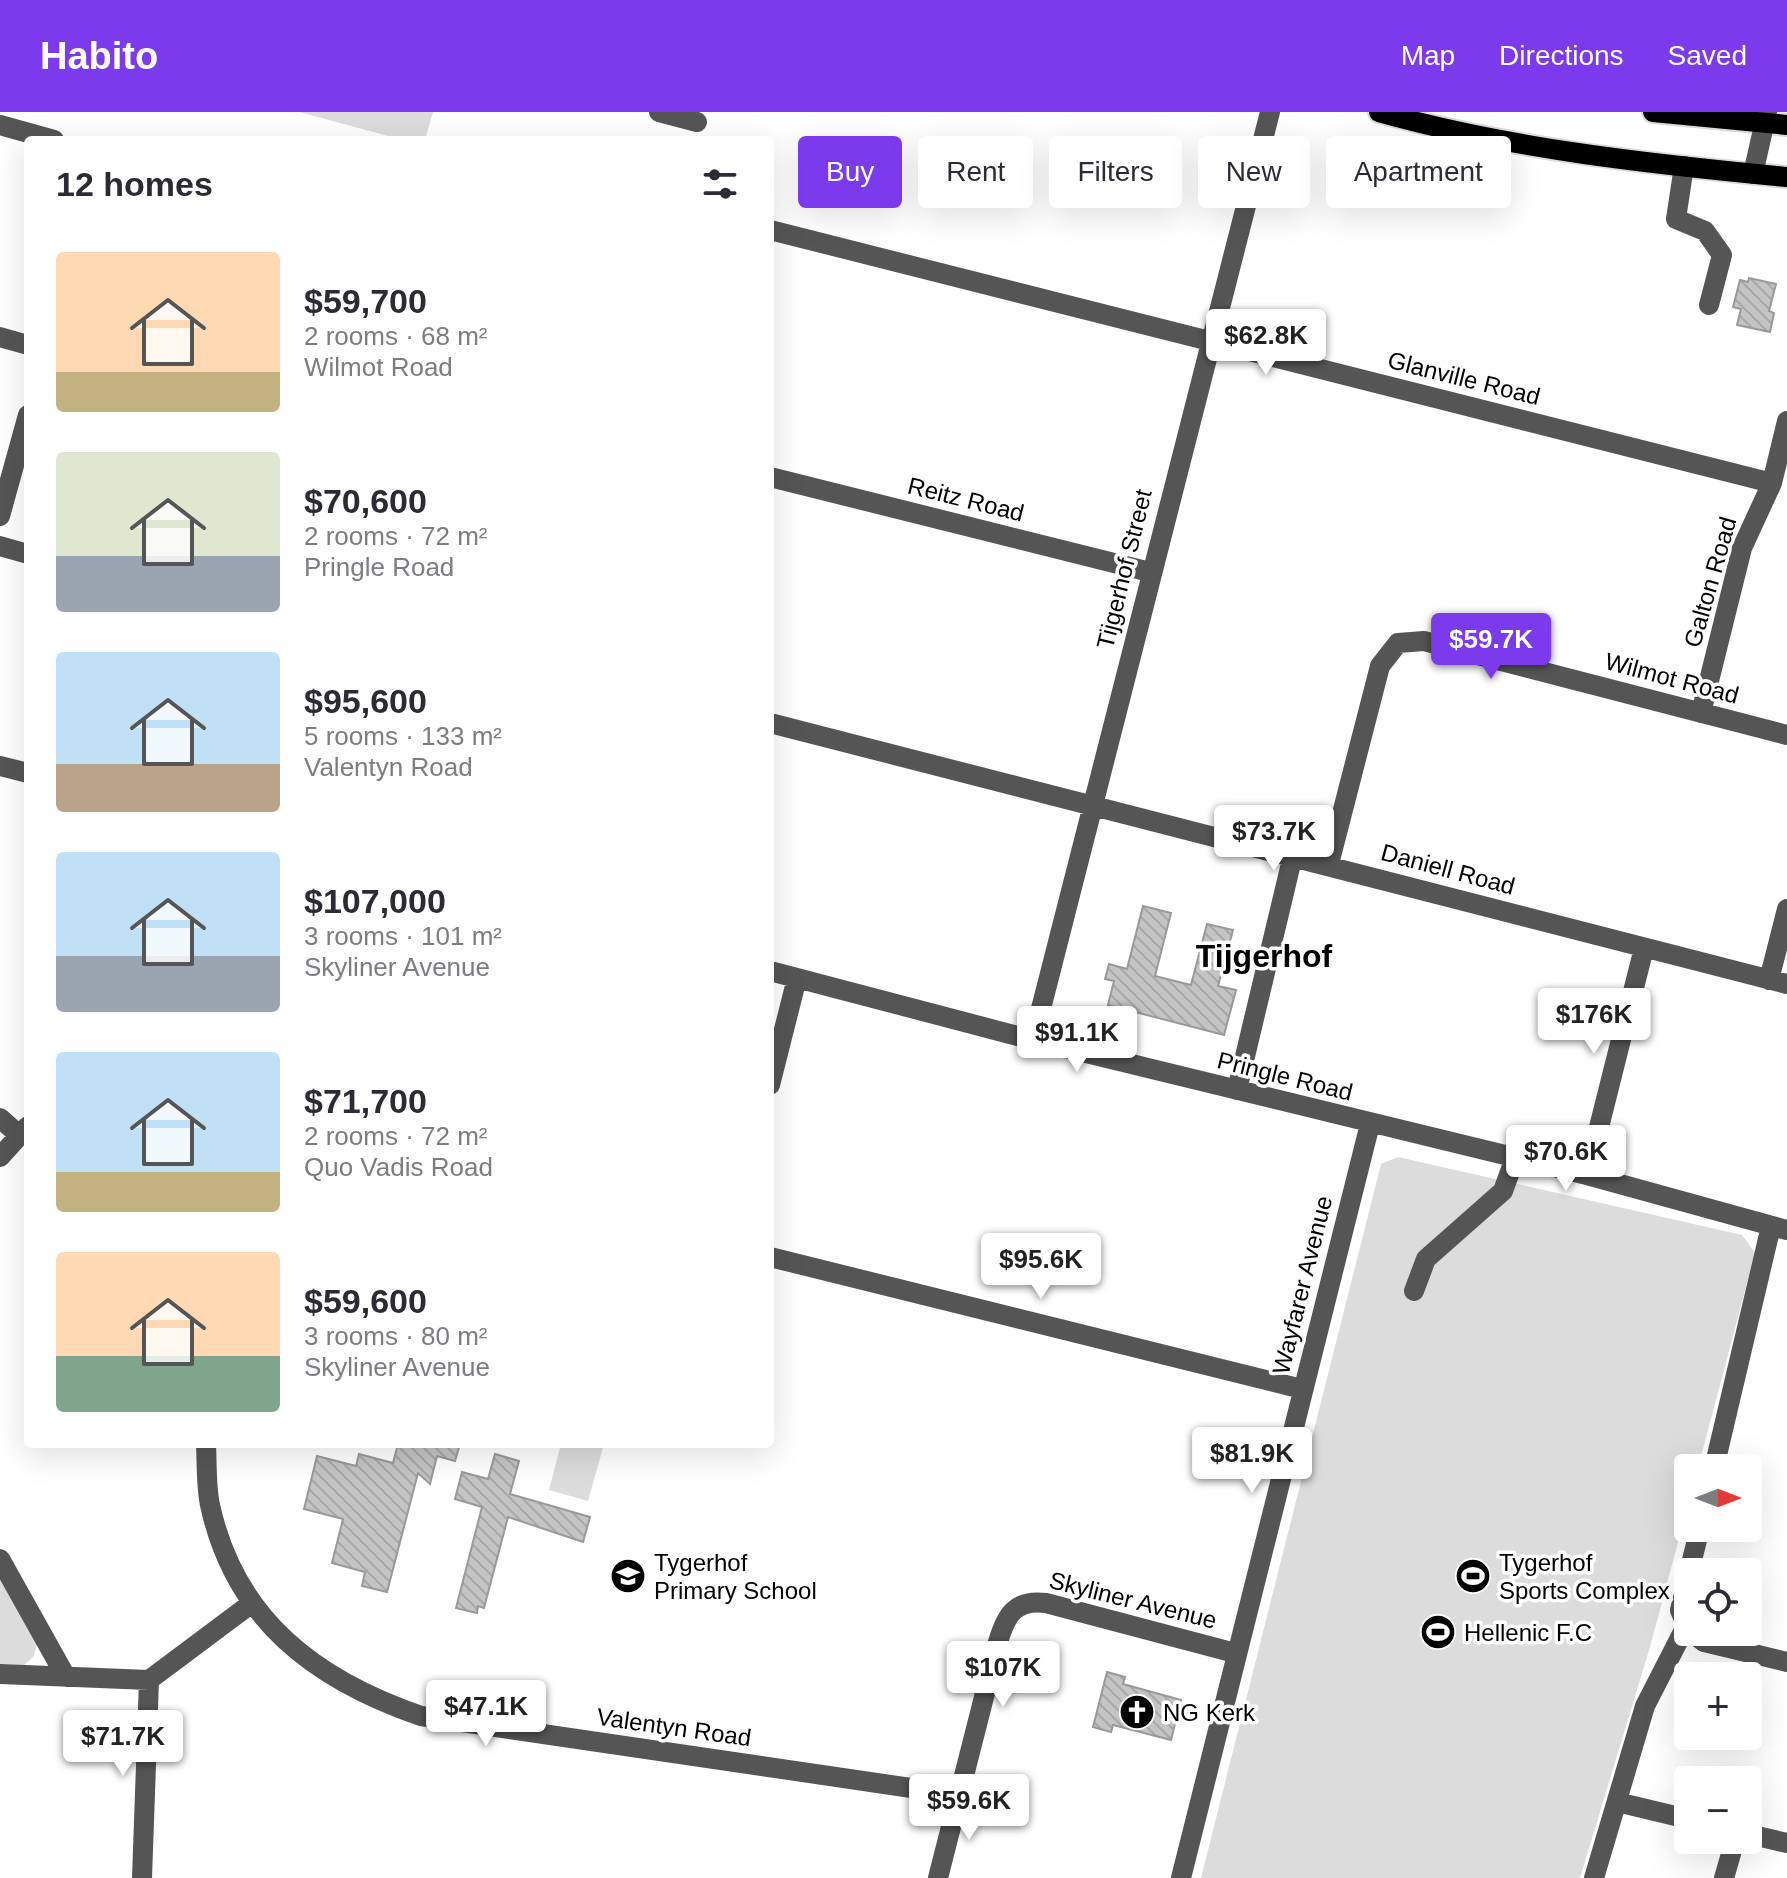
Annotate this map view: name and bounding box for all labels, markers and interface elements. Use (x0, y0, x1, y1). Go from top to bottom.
text: Habito (40, 35, 158, 77)
text: Map (1401, 40, 1455, 71)
text: Directions (1499, 40, 1624, 71)
text: Saved (1668, 40, 1747, 71)
chip: Buy (798, 136, 902, 208)
chip: Rent (918, 136, 1033, 208)
chip: Filters (1049, 136, 1182, 208)
chip: New (1198, 136, 1310, 208)
chip: Apartment (1326, 136, 1511, 208)
icon: filters (698, 162, 742, 206)
text: 12 homes (56, 165, 213, 203)
text: $59,700 (304, 282, 427, 320)
icon: home (120, 284, 216, 380)
pin: $62.8K (1201, 309, 1331, 377)
text: $62.8K (1224, 320, 1308, 350)
text: 2 rooms · 68 m² (304, 321, 488, 351)
street label: Glanville Road (1385, 346, 1543, 410)
text: Wilmot Road (304, 352, 453, 382)
street label: Reitz Road (905, 472, 1027, 526)
text: $70,600 (304, 482, 427, 520)
icon: home (120, 484, 216, 580)
street label: Tijgerhof Street (1091, 486, 1157, 651)
street label: Galton Road (1678, 514, 1742, 650)
text: 2 rooms · 72 m² (304, 521, 488, 551)
text: Pringle Road (304, 552, 454, 582)
pin: $59.7K (1426, 613, 1556, 681)
text: $59.7K (1449, 624, 1533, 654)
street label: Wilmot Road (1602, 647, 1742, 709)
text: $95,600 (304, 682, 427, 720)
icon: home (120, 684, 216, 780)
text: 5 rooms · 133 m² (304, 721, 502, 751)
text: Valentyn Road (304, 752, 473, 782)
pin: $73.7K (1209, 805, 1339, 873)
text: $73.7K (1232, 816, 1316, 846)
street label: Daniell Road (1378, 838, 1518, 900)
text: $107,000 (304, 882, 446, 920)
icon: home (120, 884, 216, 980)
text: 3 rooms · 101 m² (304, 921, 502, 951)
district label: Tijgerhof (1196, 938, 1332, 974)
text: Skyliner Avenue (304, 952, 490, 982)
pin: $176K (1538, 988, 1650, 1056)
text: $176K (1556, 999, 1632, 1029)
pin: $91.1K (1012, 1006, 1142, 1074)
text: $91.1K (1035, 1017, 1119, 1047)
street label: Pringle Road (1214, 1046, 1356, 1106)
text: $71,700 (304, 1082, 427, 1120)
icon: home (120, 1084, 216, 1180)
text: 2 rooms · 72 m² (304, 1121, 488, 1151)
pin: $70.6K (1501, 1125, 1631, 1193)
text: $70.6K (1524, 1136, 1608, 1166)
text: Quo Vadis Road (304, 1152, 493, 1182)
street label: Wayfarer Avenue (1267, 1193, 1337, 1377)
pin: $95.6K (976, 1233, 1106, 1301)
text: $95.6K (999, 1244, 1083, 1274)
text: $59,600 (304, 1282, 427, 1320)
icon: home (120, 1284, 216, 1380)
text: 3 rooms · 80 m² (304, 1321, 488, 1351)
text: Skyliner Avenue (304, 1352, 490, 1382)
pin: $81.9K (1187, 1427, 1317, 1495)
text: $81.9K (1210, 1438, 1294, 1468)
north arrow (1674, 1454, 1762, 1542)
map controls (1674, 1454, 1762, 1854)
place label: Tygerhof Primary School (654, 1549, 817, 1604)
place label: Tygerhof Sports Complex (1499, 1549, 1670, 1604)
school or university icon: Tygerhof Primary School (609, 1557, 647, 1595)
sports icon: Tygerhof Sports Complex (1454, 1557, 1492, 1595)
button: locate (1674, 1558, 1762, 1646)
street label: Skyliner Avenue (1046, 1566, 1220, 1634)
sports icon: Hellenic F.C (1419, 1613, 1457, 1651)
place label: Hellenic F.C (1464, 1619, 1592, 1646)
pin: $107K (947, 1641, 1059, 1709)
text: $107K (965, 1652, 1041, 1682)
button: + (1674, 1662, 1762, 1750)
pin: $47.1K (421, 1680, 551, 1748)
text: $47.1K (444, 1691, 528, 1721)
church icon: NG Kerk (1118, 1693, 1156, 1731)
place label: NG Kerk (1163, 1699, 1256, 1726)
street label: Valentyn Road (595, 1703, 753, 1751)
pin: $71.7K (58, 1710, 188, 1778)
text: $71.7K (81, 1721, 165, 1751)
button: − (1674, 1766, 1762, 1854)
pin: $59.6K (904, 1774, 1034, 1842)
text: $59.6K (927, 1785, 1011, 1815)

